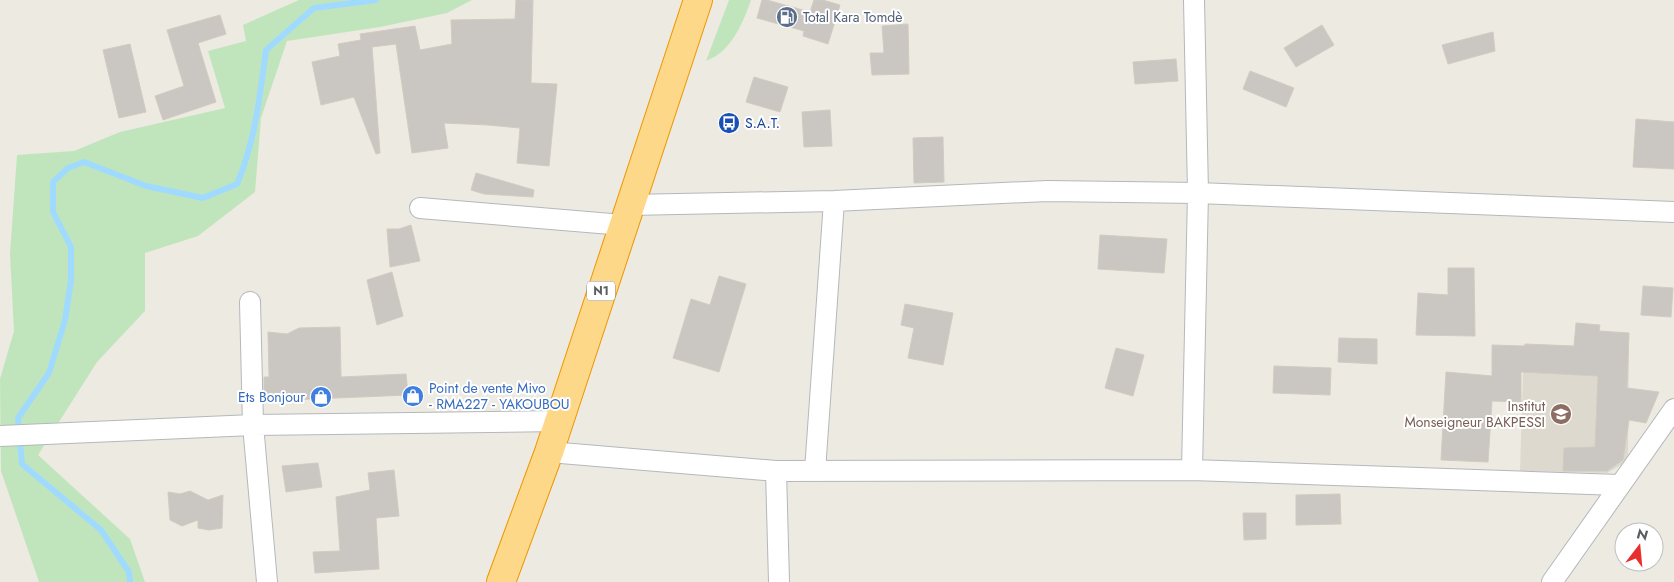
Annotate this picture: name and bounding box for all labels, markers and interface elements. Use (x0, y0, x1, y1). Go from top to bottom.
fuel station icon: Total Kara Tomdè (775, 5, 799, 29)
place label: Total Kara Tomdè (803, 7, 903, 27)
bus stop icon: S.A.T. (717, 111, 741, 135)
place label: S.A.T. (745, 113, 780, 133)
road number: N1 (587, 282, 615, 300)
place label: Point de vente Mivo - RMA227 - YAKOUBOU (429, 378, 570, 414)
shop icon: Point de vente Mivo - RMA227 - YAKOUBOU (401, 384, 425, 408)
shop icon: Ets Bonjour (309, 385, 333, 409)
place label: Ets Bonjour (238, 387, 305, 407)
place label: Institut Monseigneur BAKPESSI (1404, 396, 1546, 432)
school or university icon: Institut Monseigneur BAKPESSI (1549, 402, 1573, 426)
north arrow (1614, 522, 1664, 572)
text: N (1634, 523, 1651, 546)

